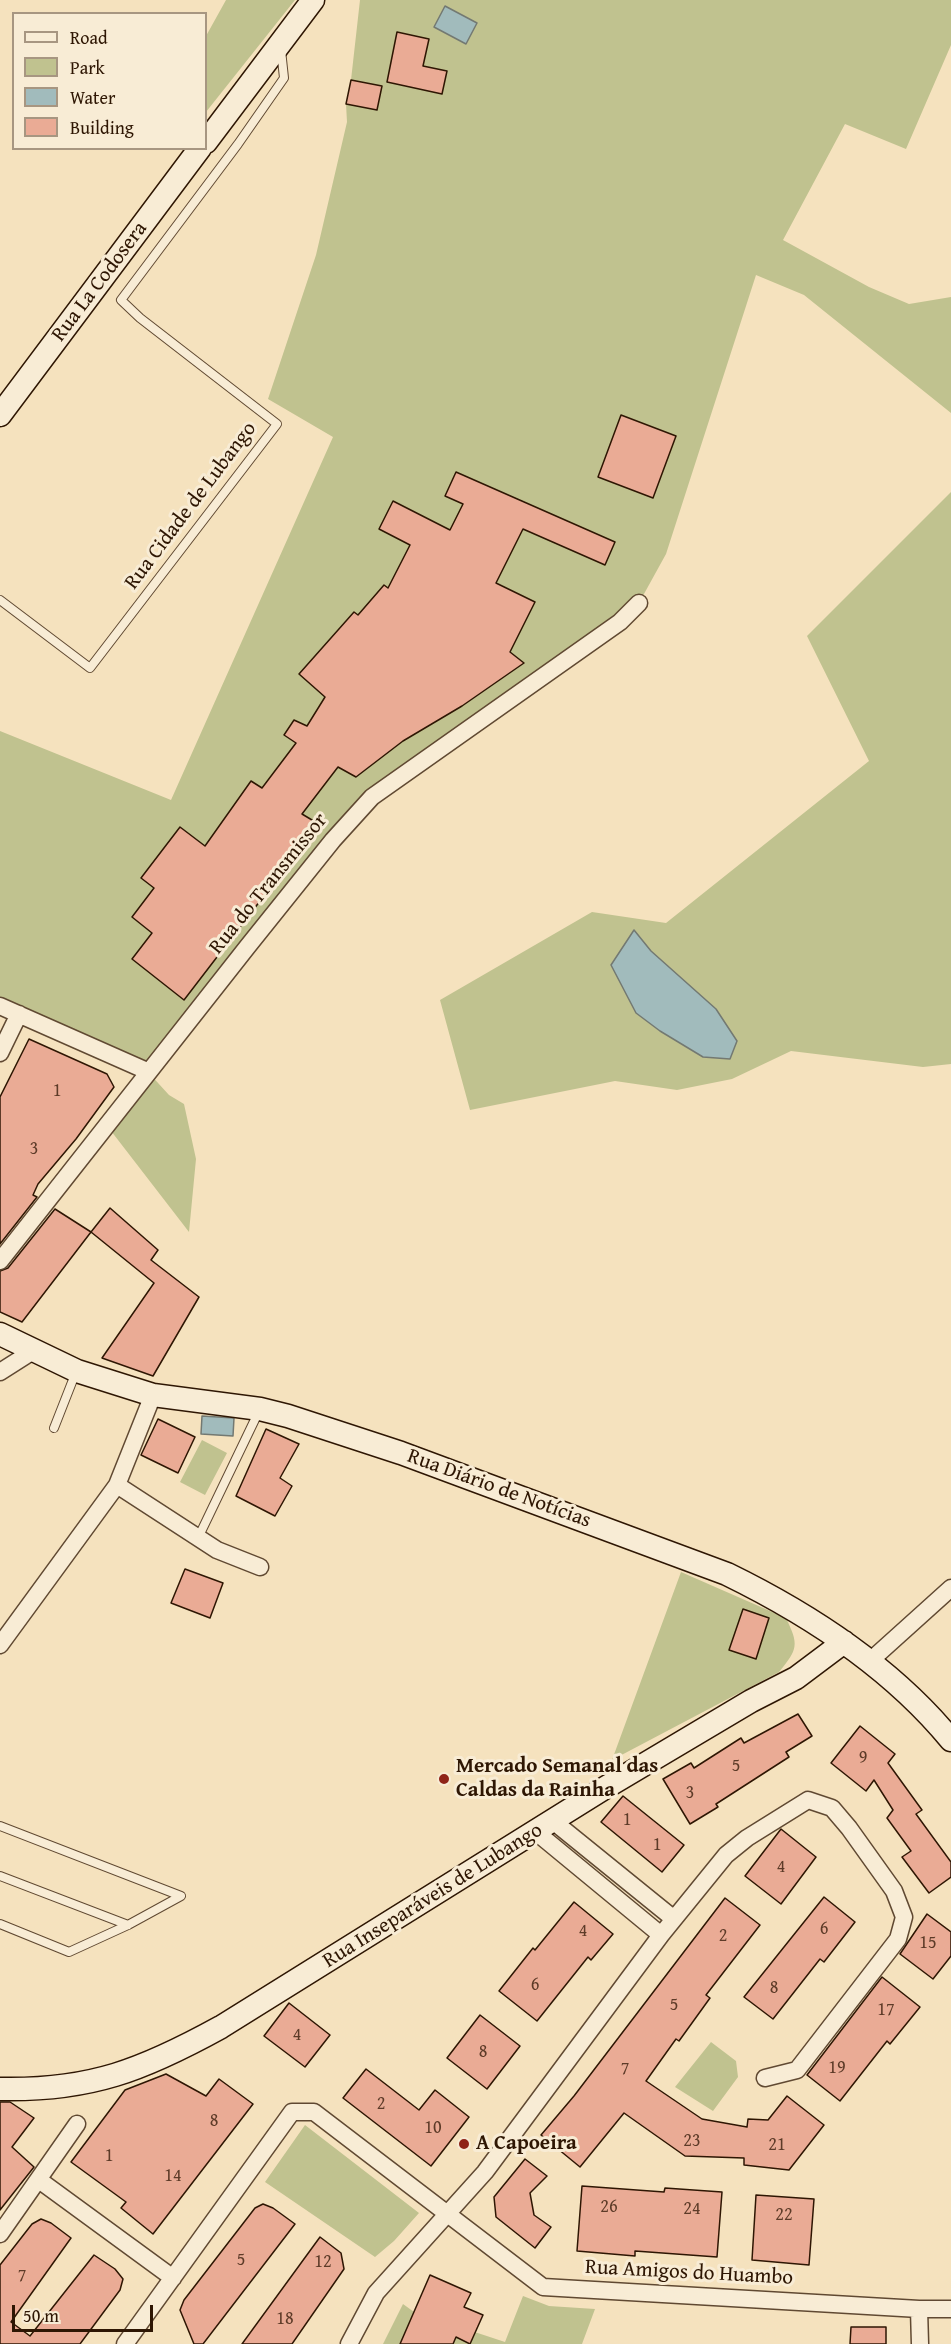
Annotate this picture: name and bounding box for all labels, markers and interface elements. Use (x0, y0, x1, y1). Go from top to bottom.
legend (12, 12, 207, 150)
text: Road (70, 24, 108, 51)
text: Park (70, 54, 105, 81)
text: Water (70, 84, 115, 111)
text: Building (70, 114, 134, 141)
street label: Rua La Codosera (47, 217, 153, 347)
street label: Rua Cidade de Lubango (120, 417, 262, 595)
street label: Rua do Transmissor (204, 808, 334, 960)
house number: 1 (53, 1080, 61, 1102)
house number: 3 (30, 1138, 38, 1160)
street label: Rua Diário de Notícias (404, 1444, 594, 1534)
house number: 9 (859, 1747, 867, 1769)
place label: Mercado Semanal das Caldas da Rainha (456, 1754, 658, 1804)
house number: 5 (732, 1755, 740, 1777)
marker: Mercado Semanal das Caldas da Rainha (437, 1772, 451, 1786)
house number: 3 (686, 1782, 694, 1804)
house number: 1 (623, 1809, 631, 1831)
street label: Rua Inseparáveis de Lubango (319, 1818, 547, 1974)
house number: 1 (653, 1834, 661, 1856)
house number: 4 (777, 1856, 785, 1878)
house number: 6 (820, 1918, 828, 1940)
house number: 4 (579, 1920, 587, 1942)
house number: 2 (719, 1925, 727, 1947)
house number: 15 (919, 1932, 937, 1954)
house number: 6 (531, 1974, 539, 1996)
house number: 8 (770, 1977, 778, 1999)
house number: 5 (670, 1994, 678, 2016)
house number: 17 (877, 1999, 895, 2021)
house number: 4 (293, 2024, 301, 2046)
house number: 8 (479, 2041, 487, 2063)
house number: 19 (828, 2057, 846, 2079)
house number: 7 (621, 2058, 629, 2080)
house number: 2 (377, 2093, 385, 2115)
house number: 8 (210, 2110, 218, 2132)
house number: 10 (424, 2117, 442, 2139)
house number: 23 (683, 2130, 701, 2152)
place label: A Capoeira (476, 2131, 577, 2157)
house number: 21 (768, 2134, 786, 2156)
marker: A Capoeira (457, 2137, 471, 2151)
house number: 1 (105, 2145, 113, 2167)
house number: 14 (164, 2165, 182, 2187)
house number: 26 (600, 2196, 618, 2218)
house number: 24 (683, 2198, 701, 2220)
house number: 22 (775, 2204, 793, 2226)
house number: 5 (237, 2249, 245, 2271)
house number: 12 (314, 2251, 332, 2273)
street label: Rua Amigos do Huambo (584, 2255, 794, 2291)
house number: 7 (18, 2265, 26, 2287)
scale bar (15, 2293, 156, 2331)
text: 50 m (23, 2302, 59, 2329)
house number: 18 (276, 2308, 294, 2330)

